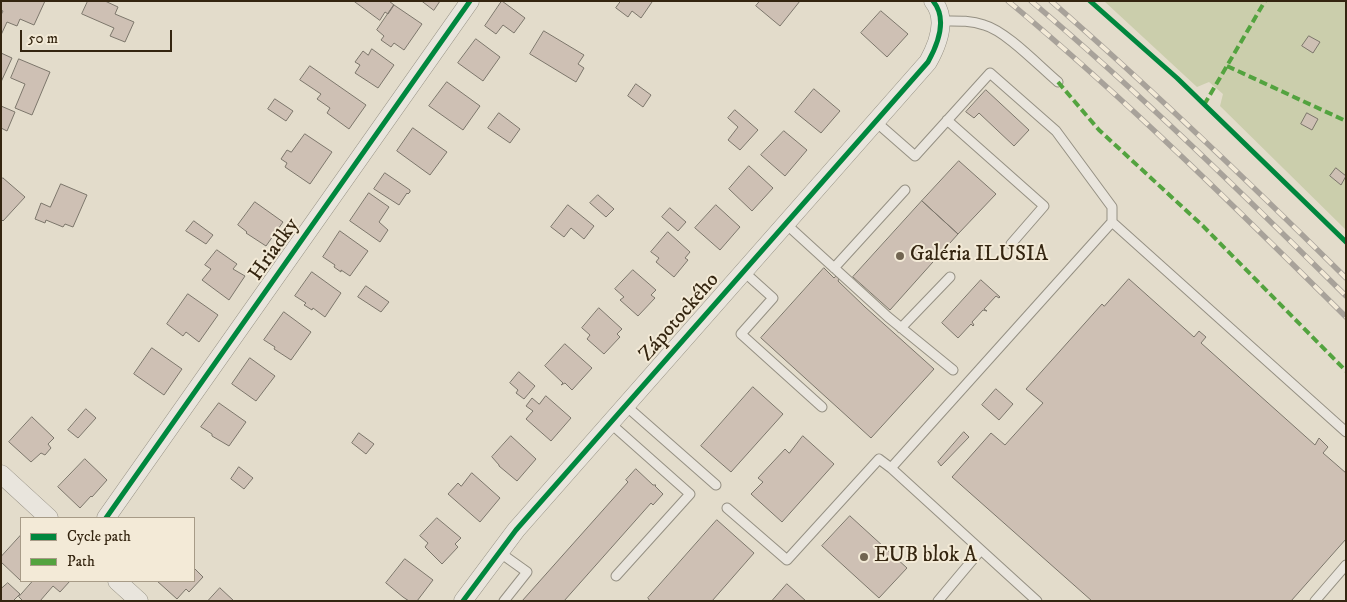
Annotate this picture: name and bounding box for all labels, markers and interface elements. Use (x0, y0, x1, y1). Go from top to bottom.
scale bar (22, 20, 175, 52)
text: 50 m (28, 29, 58, 48)
street label: Hriadky (244, 214, 306, 286)
place label: Galéria ILUSIA (910, 243, 1048, 269)
marker: Galéria ILUSIA (894, 250, 906, 262)
street label: Zápotockého (635, 269, 725, 367)
legend (20, 517, 195, 582)
text: Cycle path (67, 527, 131, 546)
place label: EUB blok A (874, 544, 977, 570)
marker: EUB blok A (858, 551, 870, 563)
text: Path (67, 552, 95, 571)

